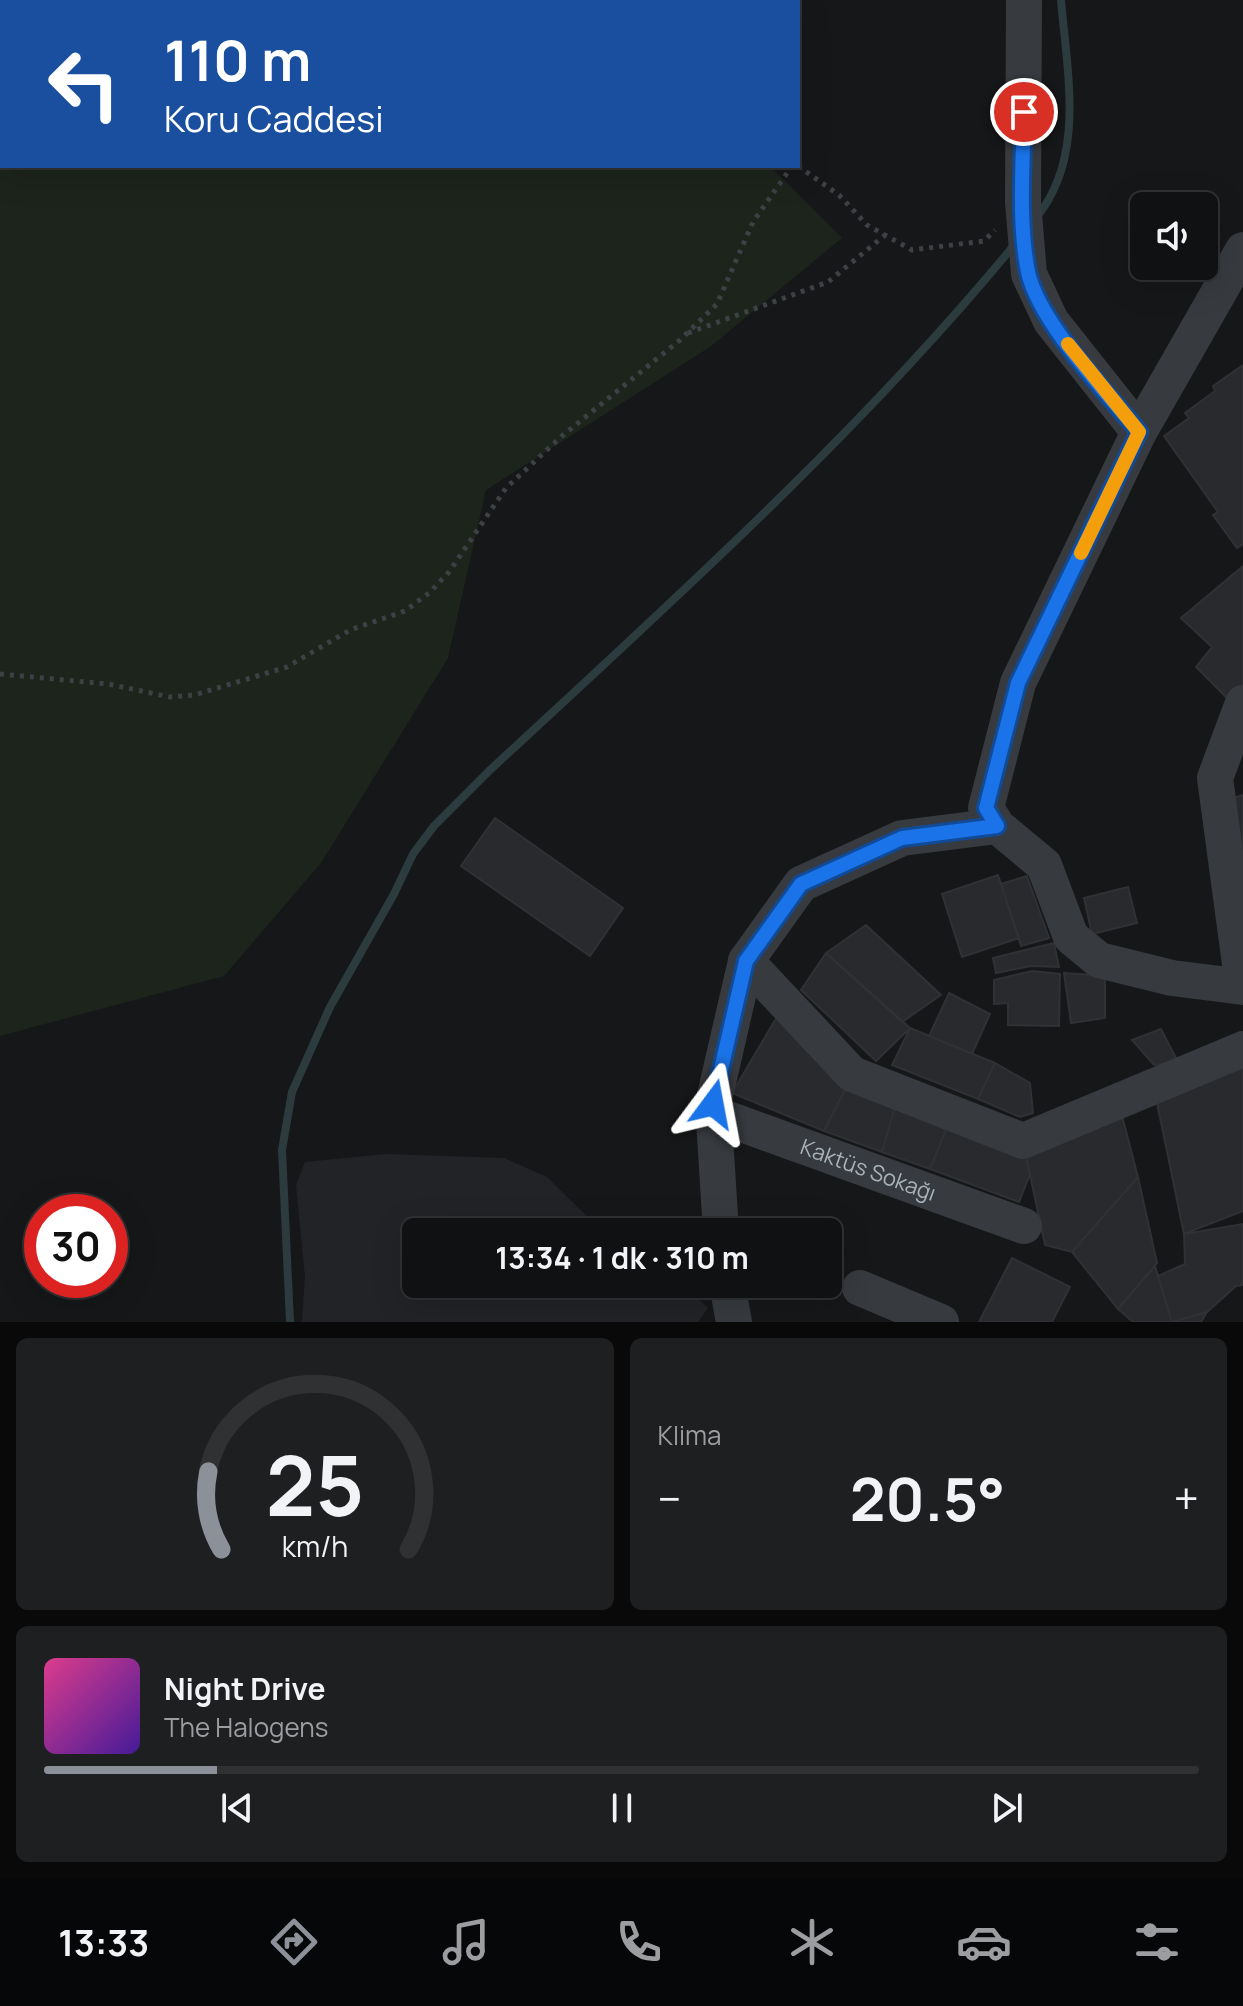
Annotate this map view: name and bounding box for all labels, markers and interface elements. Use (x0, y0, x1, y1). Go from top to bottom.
text: 110 m (164, 21, 311, 98)
icon: left (32, 32, 136, 136)
pin (990, 78, 1058, 146)
icon: arrive (1002, 90, 1046, 134)
text: Koru Caddesi (164, 94, 384, 143)
map controls (1130, 192, 1218, 280)
button: sound (1130, 192, 1218, 280)
position arrow (671, 1062, 755, 1146)
street label: Kaktüs Sokağı (796, 1131, 940, 1208)
speed limit sign: 30 (24, 1194, 128, 1298)
text: 13:34 · 1 dk · 310 m (495, 1237, 749, 1278)
text: Klima (658, 1417, 722, 1453)
text: 25 (266, 1427, 364, 1541)
text: 20.5° (850, 1457, 1005, 1539)
text: − (658, 1468, 681, 1528)
text: + (1174, 1468, 1199, 1528)
text: km/h (282, 1527, 348, 1566)
text: Night Drive (164, 1668, 326, 1709)
text: The Halogens (164, 1709, 328, 1745)
icon: previous (215, 1786, 259, 1830)
icon: pause (600, 1786, 644, 1830)
icon: next (985, 1786, 1029, 1830)
icon: directions (266, 1914, 322, 1970)
icon: music (438, 1914, 494, 1970)
icon: phone (611, 1914, 667, 1970)
icon: climate (784, 1914, 840, 1970)
icon: car (956, 1914, 1012, 1970)
icon: filters (1129, 1914, 1185, 1970)
text: 13:33 (58, 1918, 149, 1967)

